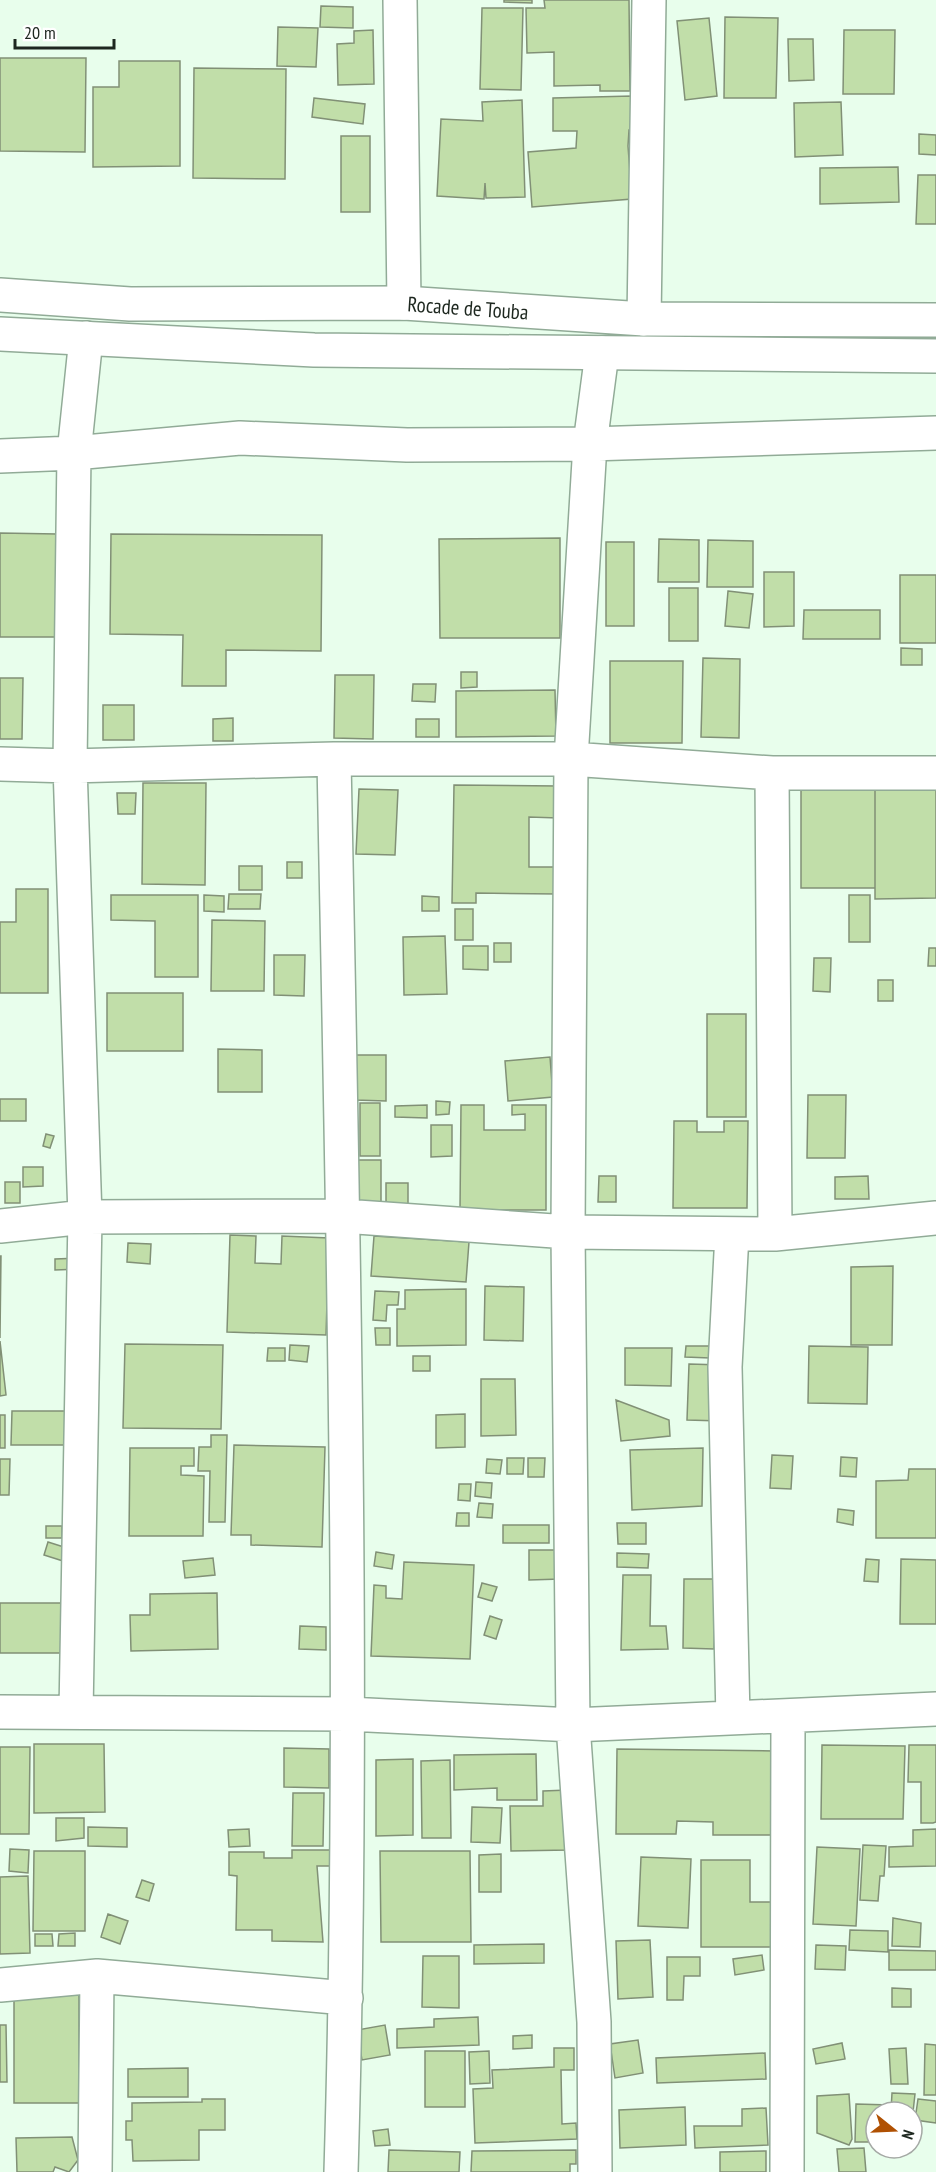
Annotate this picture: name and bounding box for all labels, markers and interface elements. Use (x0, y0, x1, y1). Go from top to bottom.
scale bar (15, 12, 114, 50)
text: 20 m (24, 21, 56, 44)
street label: Rocade de Touba (407, 290, 529, 326)
north arrow (864, 2100, 924, 2160)
text: N (897, 2127, 919, 2142)

